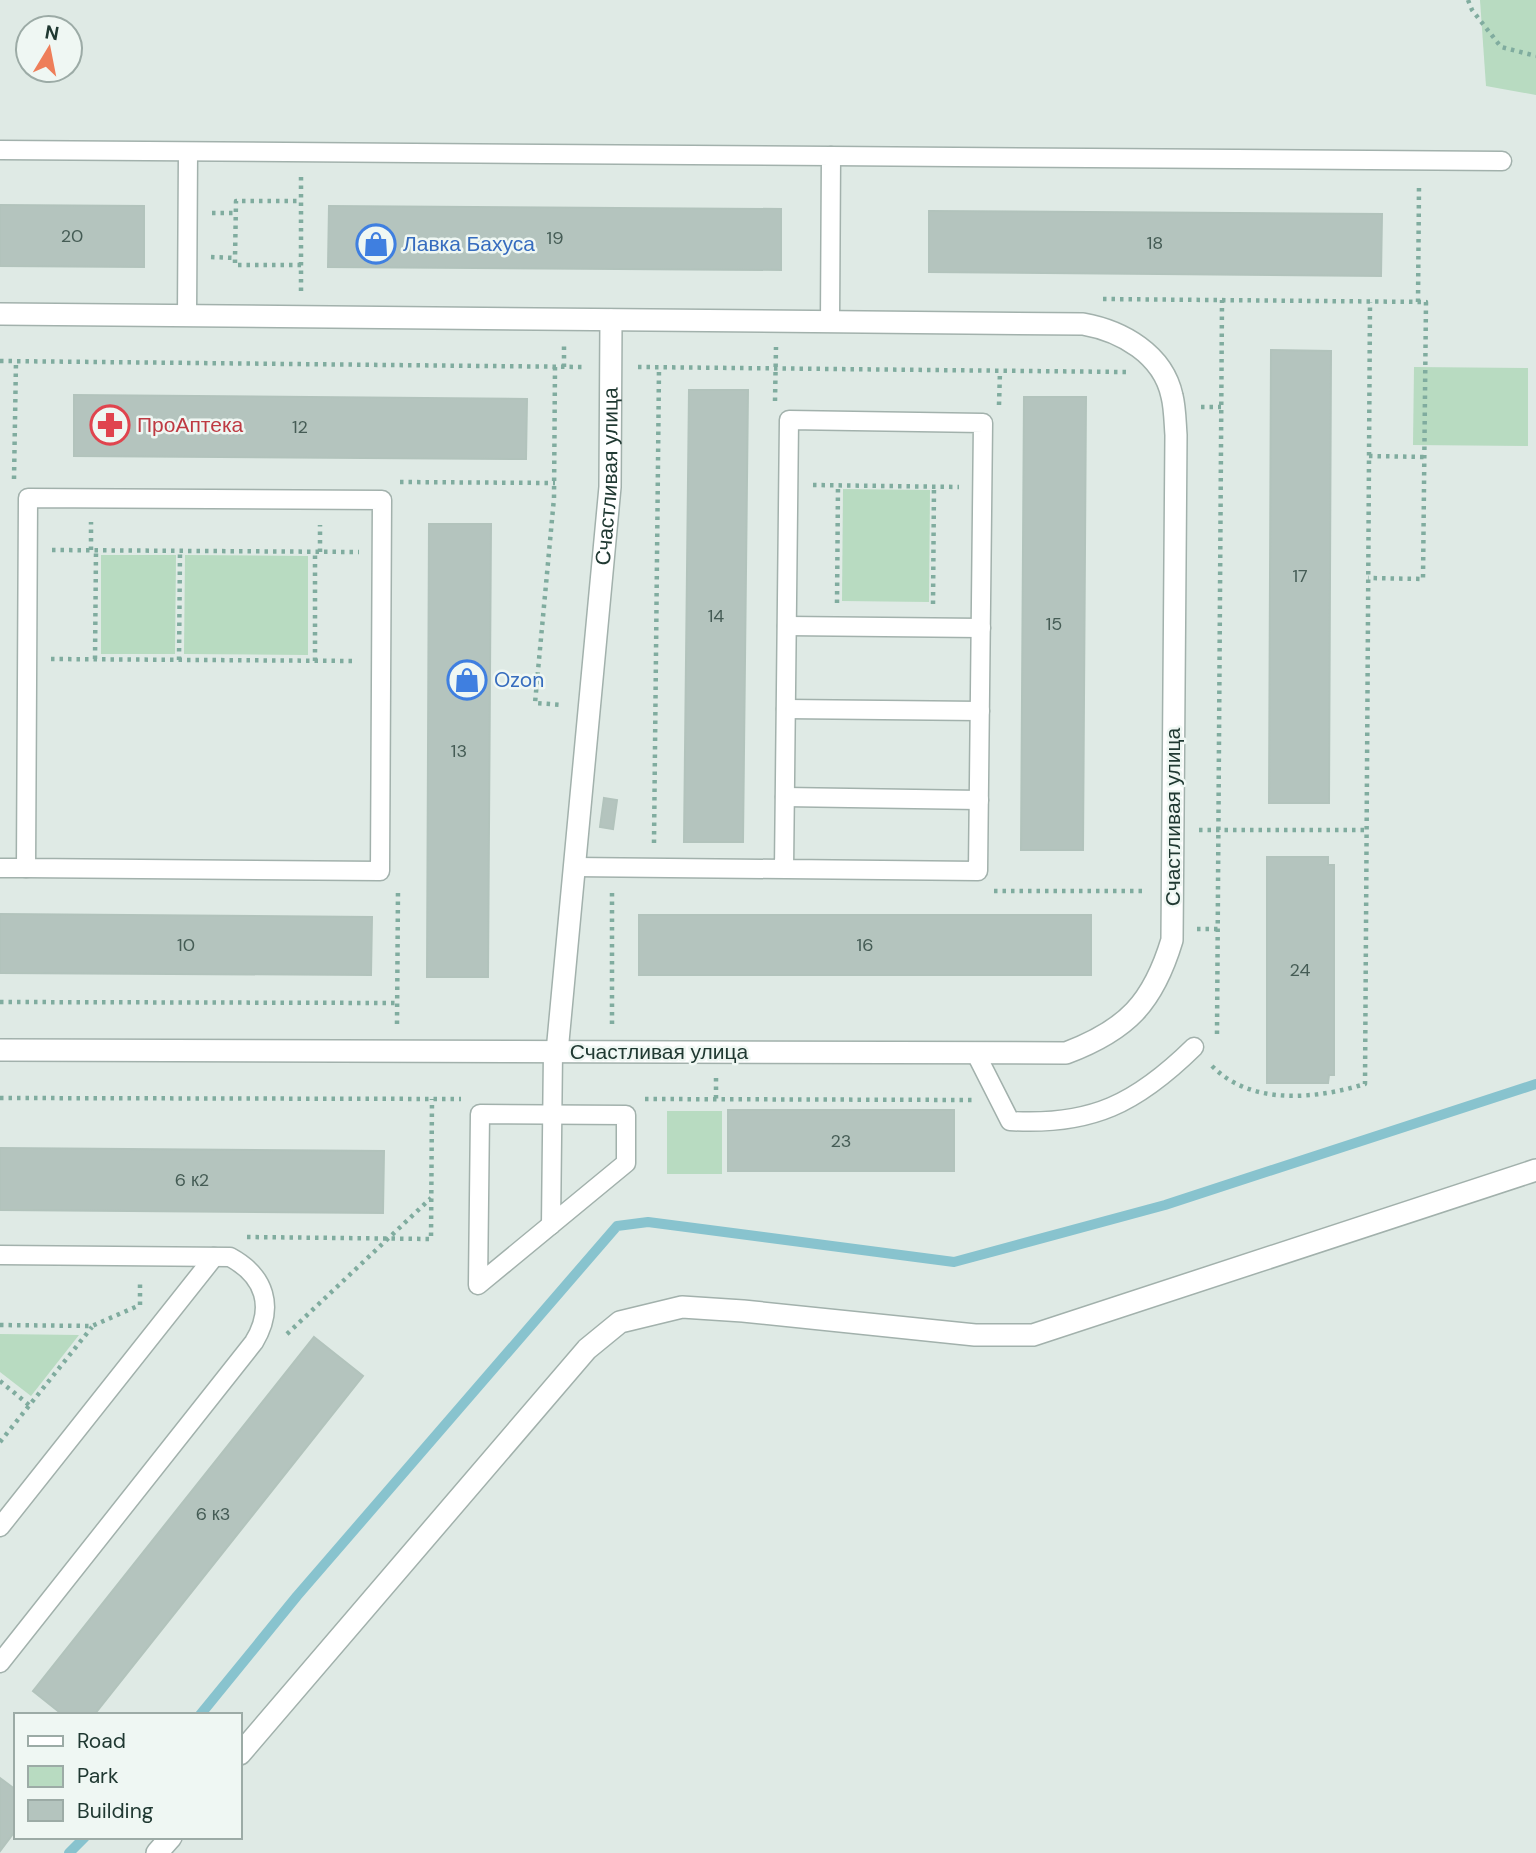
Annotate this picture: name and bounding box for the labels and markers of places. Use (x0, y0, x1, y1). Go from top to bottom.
shop icon: Лавка Бахуса (355, 223, 397, 265)
place label: Лавка Бахуса (403, 230, 535, 258)
pharmacy icon: ПроАптека (89, 404, 131, 446)
place label: ПроАптека (137, 411, 244, 439)
shop icon: Ozon (446, 659, 488, 701)
place label: Ozon (494, 666, 544, 694)

